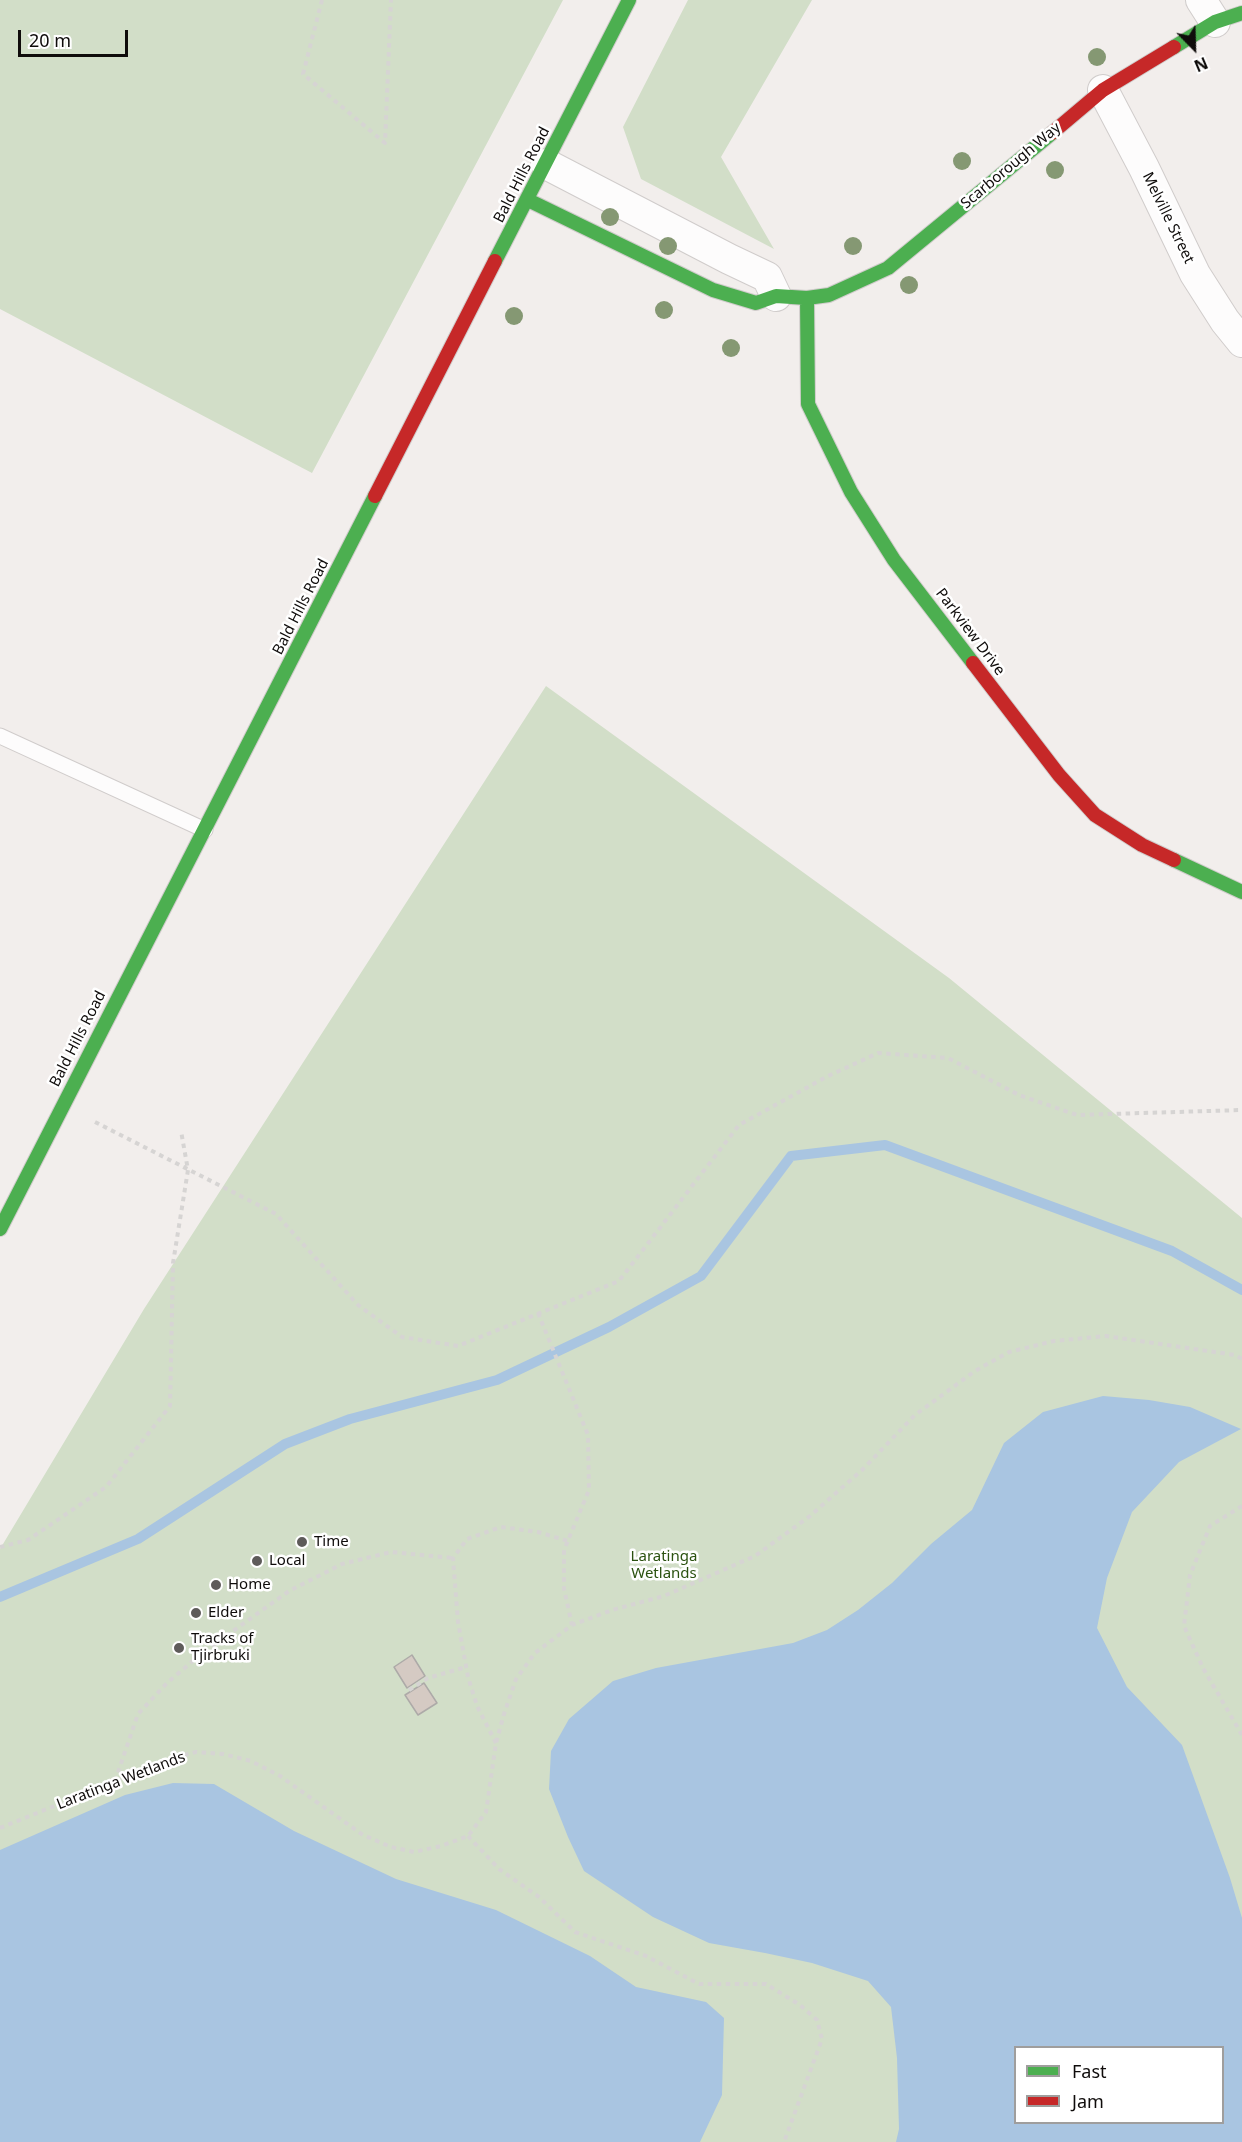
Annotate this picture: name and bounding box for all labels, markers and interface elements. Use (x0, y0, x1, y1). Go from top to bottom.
scale bar (21, 18, 130, 56)
north arrow (1164, 18, 1224, 78)
text: 20 m (29, 28, 71, 52)
text: N (1191, 52, 1211, 77)
street label: Scarborough Way (957, 119, 1065, 213)
street label: Bald Hills Road (490, 124, 554, 226)
street label: Melville Street (1138, 169, 1198, 267)
street label: Bald Hills Road (269, 556, 333, 658)
street label: Parkview Drive (931, 585, 1009, 679)
street label: Bald Hills Road (46, 988, 110, 1090)
place label: Time (314, 1533, 349, 1551)
marker: Time (295, 1535, 309, 1549)
park label: Laratinga Wetlands (631, 1548, 697, 1583)
place label: Local (269, 1552, 305, 1570)
marker: Local (250, 1554, 264, 1568)
place label: Home (228, 1576, 271, 1594)
marker: Home (209, 1578, 223, 1592)
place label: Elder (208, 1604, 244, 1622)
marker: Elder (189, 1606, 203, 1620)
place label: Tracks of Tjirbruki (191, 1630, 253, 1665)
marker: Tracks of Tjirbruki (172, 1641, 186, 1655)
street label: Laratinga Wetlands (54, 1748, 188, 1814)
legend (1014, 2046, 1224, 2124)
text: Fast (1072, 2059, 1107, 2083)
text: Jam (1072, 2089, 1104, 2113)

